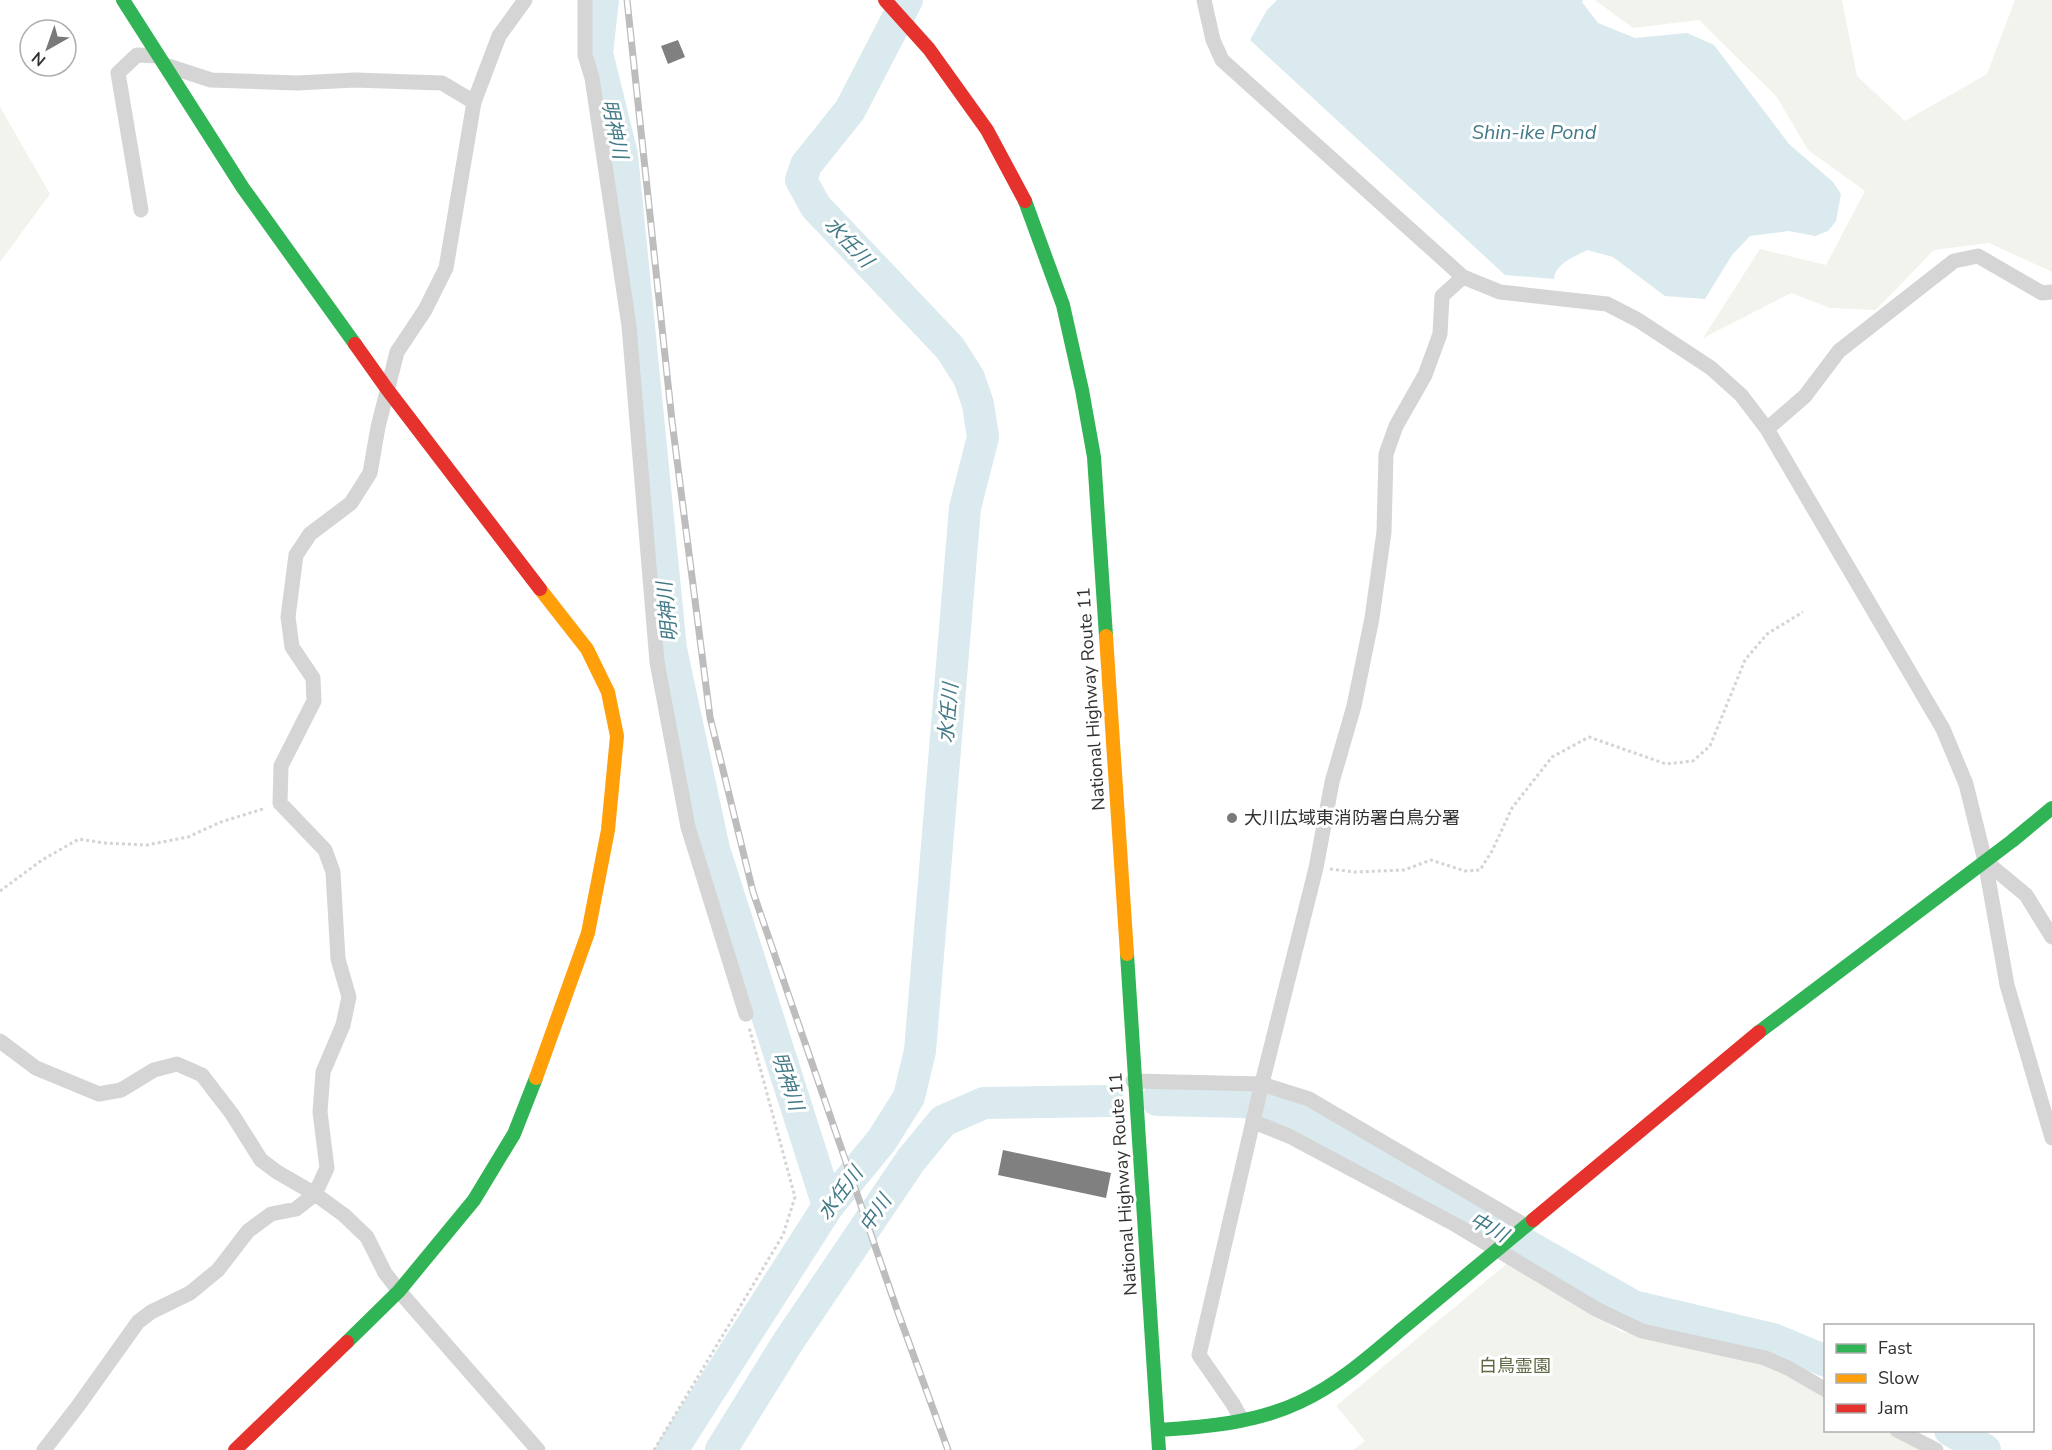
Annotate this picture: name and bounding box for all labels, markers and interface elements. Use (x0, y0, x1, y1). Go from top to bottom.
north arrow (18, 18, 78, 78)
text: N (27, 46, 51, 71)
water label: 明神川 (595, 97, 634, 163)
water label: Shin-ike Pond (1472, 119, 1597, 146)
water label: 水任川 (818, 211, 880, 275)
water label: 明神川 (651, 579, 684, 643)
street label: National Highway Route 11 (1071, 587, 1111, 811)
water label: 水任川 (932, 680, 965, 744)
place label: 大川広域東消防署白鳥分署 (1244, 806, 1460, 830)
marker: 大川広域東消防署白鳥分署 (1225, 811, 1239, 825)
water label: 明神川 (765, 1048, 810, 1116)
street label: National Highway Route 11 (1103, 1072, 1143, 1296)
water label: 水任川 (812, 1160, 870, 1225)
water label: 中川 (853, 1187, 899, 1237)
water label: 中川 (1465, 1206, 1515, 1250)
legend (1824, 1324, 2034, 1432)
text: Fast (1878, 1336, 1913, 1360)
park label: 白鳥霊園 (1479, 1354, 1551, 1378)
text: Slow (1878, 1366, 1919, 1390)
text: Jam (1877, 1396, 1909, 1420)

